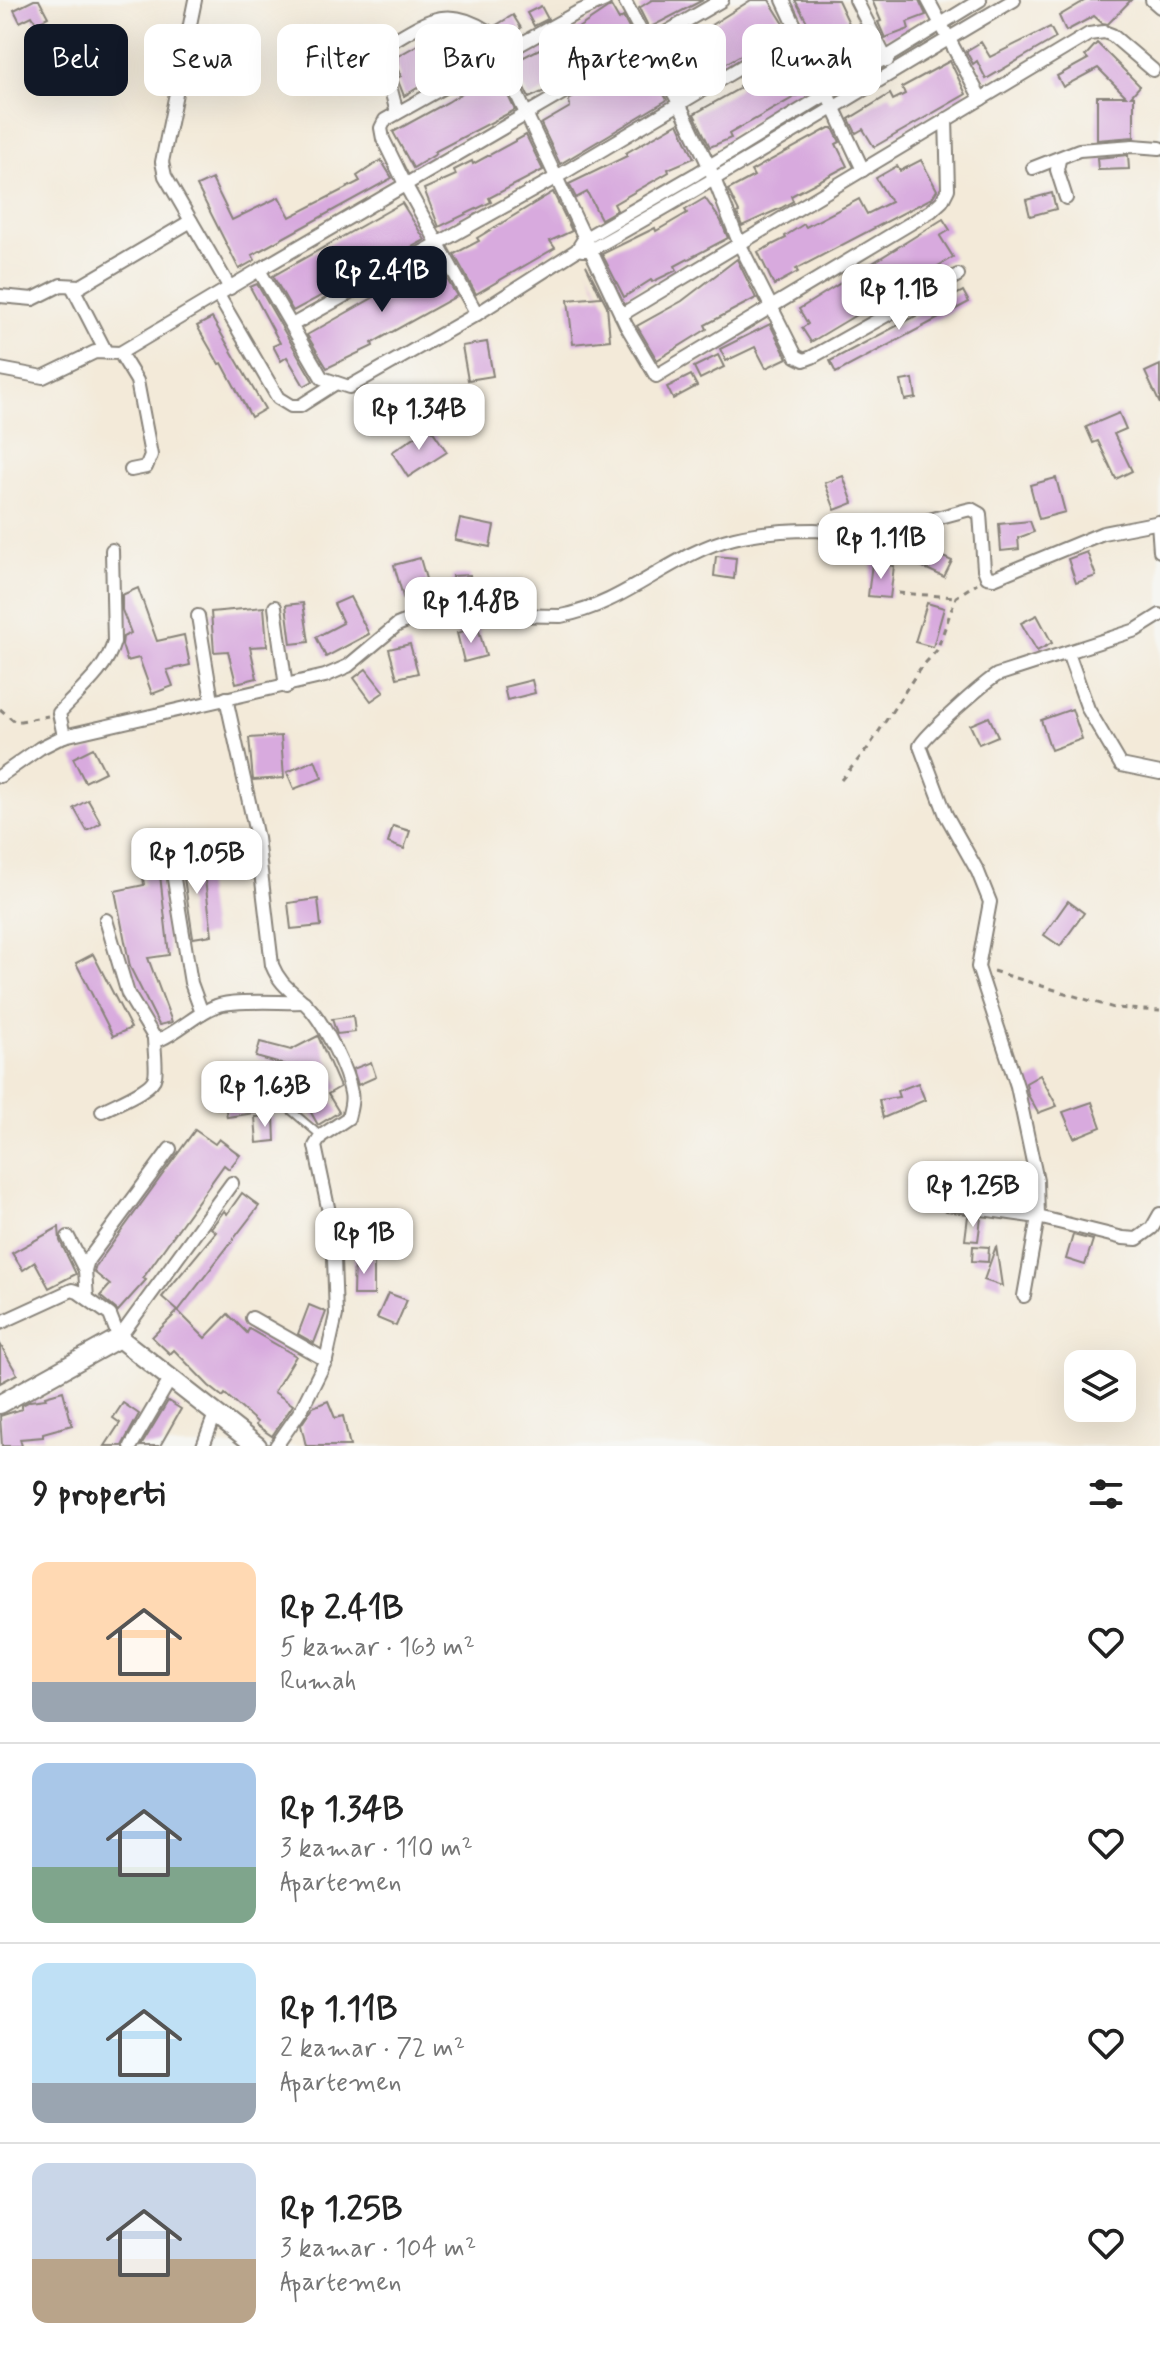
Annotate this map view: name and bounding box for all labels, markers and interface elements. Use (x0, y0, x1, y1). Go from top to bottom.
chip: Beli (24, 24, 128, 96)
chip: Sewa (144, 24, 261, 96)
chip: Filter (277, 24, 399, 96)
chip: Baru (415, 24, 523, 96)
chip: Apartemen (539, 24, 726, 96)
chip: Rumah (742, 24, 881, 96)
pin: Rp 2.41B (299, 246, 465, 314)
text: Rp 2.41B (335, 255, 429, 289)
pin: Rp 1.1B (825, 264, 973, 332)
text: Rp 1.1B (860, 273, 938, 307)
pin: Rp 1.34B (336, 384, 502, 452)
text: Rp 1.34B (372, 393, 466, 427)
pin: Rp 1.11B (798, 513, 964, 581)
text: Rp 1.11B (836, 522, 926, 556)
pin: Rp 1.48B (388, 577, 554, 645)
text: Rp 1.48B (423, 586, 519, 620)
pin: Rp 1.05B (114, 828, 280, 896)
text: Rp 1.05B (149, 837, 245, 871)
pin: Rp 1.63B (182, 1061, 348, 1129)
text: Rp 1.63B (219, 1070, 311, 1104)
pin: Rp 1.25B (890, 1161, 1056, 1229)
text: Rp 1.25B (926, 1170, 1020, 1204)
pin: Rp 1B (308, 1208, 420, 1276)
text: Rp 1B (333, 1217, 395, 1251)
map controls (1064, 1350, 1136, 1422)
button: layers (1064, 1350, 1136, 1422)
text: 9 properti (32, 1472, 165, 1517)
icon: filters (1084, 1472, 1128, 1516)
text: Rp 2.41B (280, 1586, 404, 1631)
icon: home (96, 1594, 192, 1690)
icon: heart (1084, 1620, 1128, 1664)
text: 5 kamar · 163 m² (280, 1631, 475, 1665)
text: Rumah (280, 1665, 356, 1699)
text: Rp 1.34B (280, 1787, 404, 1832)
icon: home (96, 1795, 192, 1891)
icon: heart (1084, 1821, 1128, 1865)
text: 3 kamar · 110 m² (280, 1832, 473, 1866)
text: Apartemen (280, 1866, 402, 1900)
text: Rp 1.11B (280, 1987, 398, 2032)
icon: home (96, 1995, 192, 2091)
icon: heart (1084, 2021, 1128, 2065)
text: 2 kamar · 72 m² (280, 2032, 465, 2066)
text: Apartemen (280, 2066, 402, 2100)
text: Rp 1.25B (280, 2187, 402, 2232)
icon: home (96, 2195, 192, 2291)
icon: heart (1084, 2221, 1128, 2265)
text: 3 kamar · 104 m² (280, 2232, 476, 2266)
text: Apartemen (280, 2266, 402, 2300)

